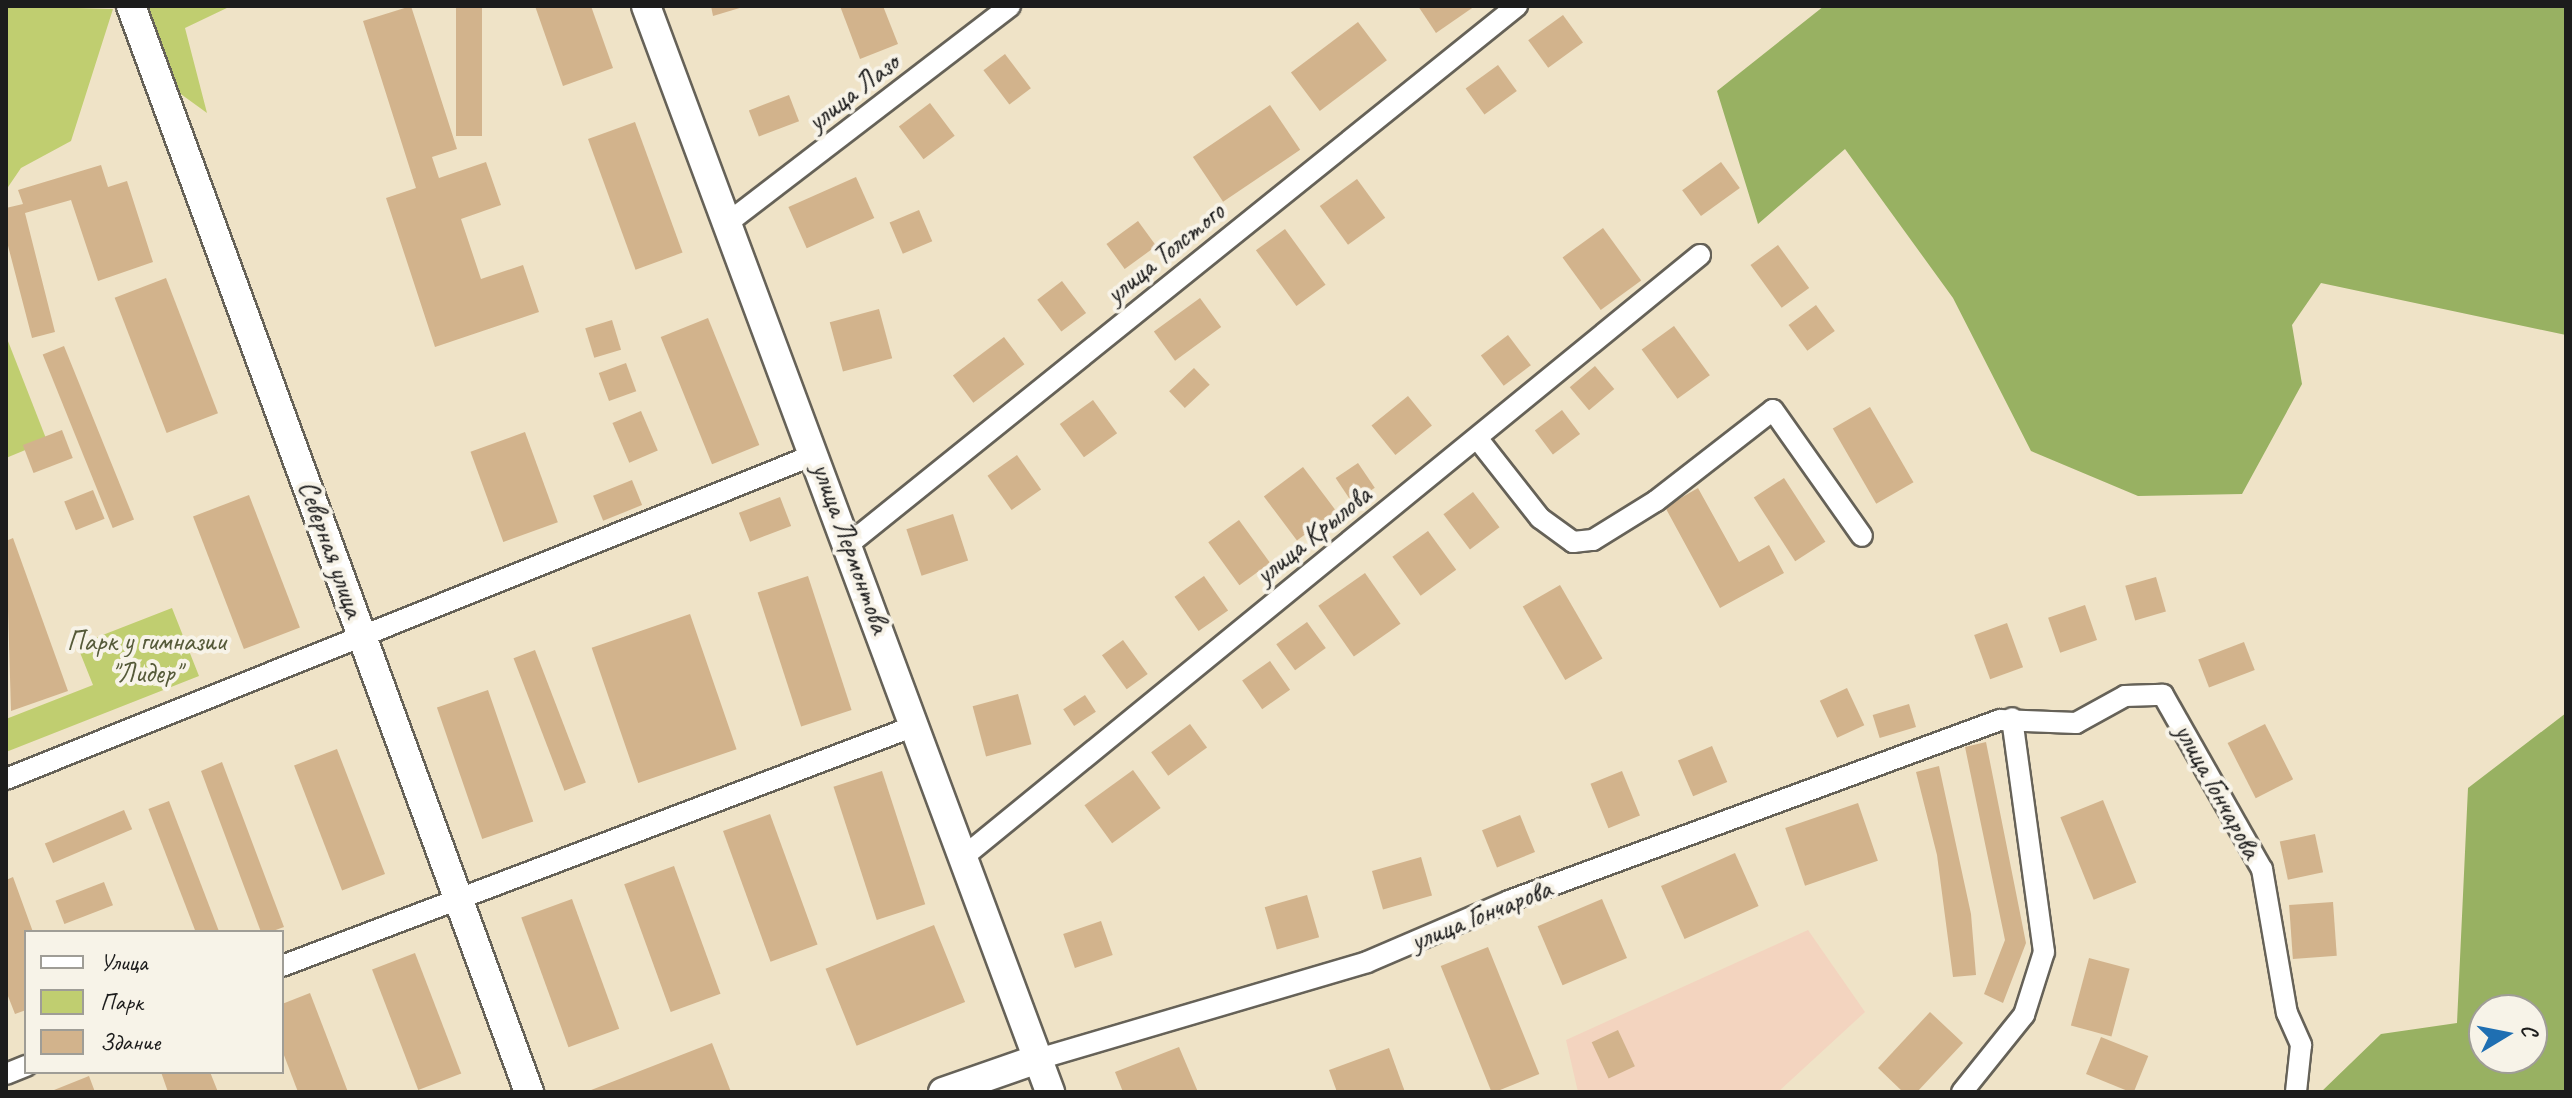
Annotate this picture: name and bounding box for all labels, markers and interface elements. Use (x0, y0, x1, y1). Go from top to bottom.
street label: улица Лазо (800, 46, 906, 138)
street label: улица Толстого (1099, 195, 1231, 311)
street label: улица Лермонтова (805, 458, 897, 638)
street label: Северная улица (290, 475, 372, 623)
street label: улица Крылова (1249, 479, 1377, 591)
park label: Парк у гимназии "Лидер" (67, 624, 225, 690)
street label: улица Гончарова (2167, 717, 2269, 865)
street label: улица Гончарова (1405, 871, 1557, 959)
legend (24, 930, 284, 1074)
text: Улица (100, 947, 148, 977)
text: Парк (100, 987, 143, 1017)
north arrow (2468, 994, 2548, 1074)
text: С (2515, 1022, 2544, 1038)
text: Здание (100, 1027, 160, 1057)

